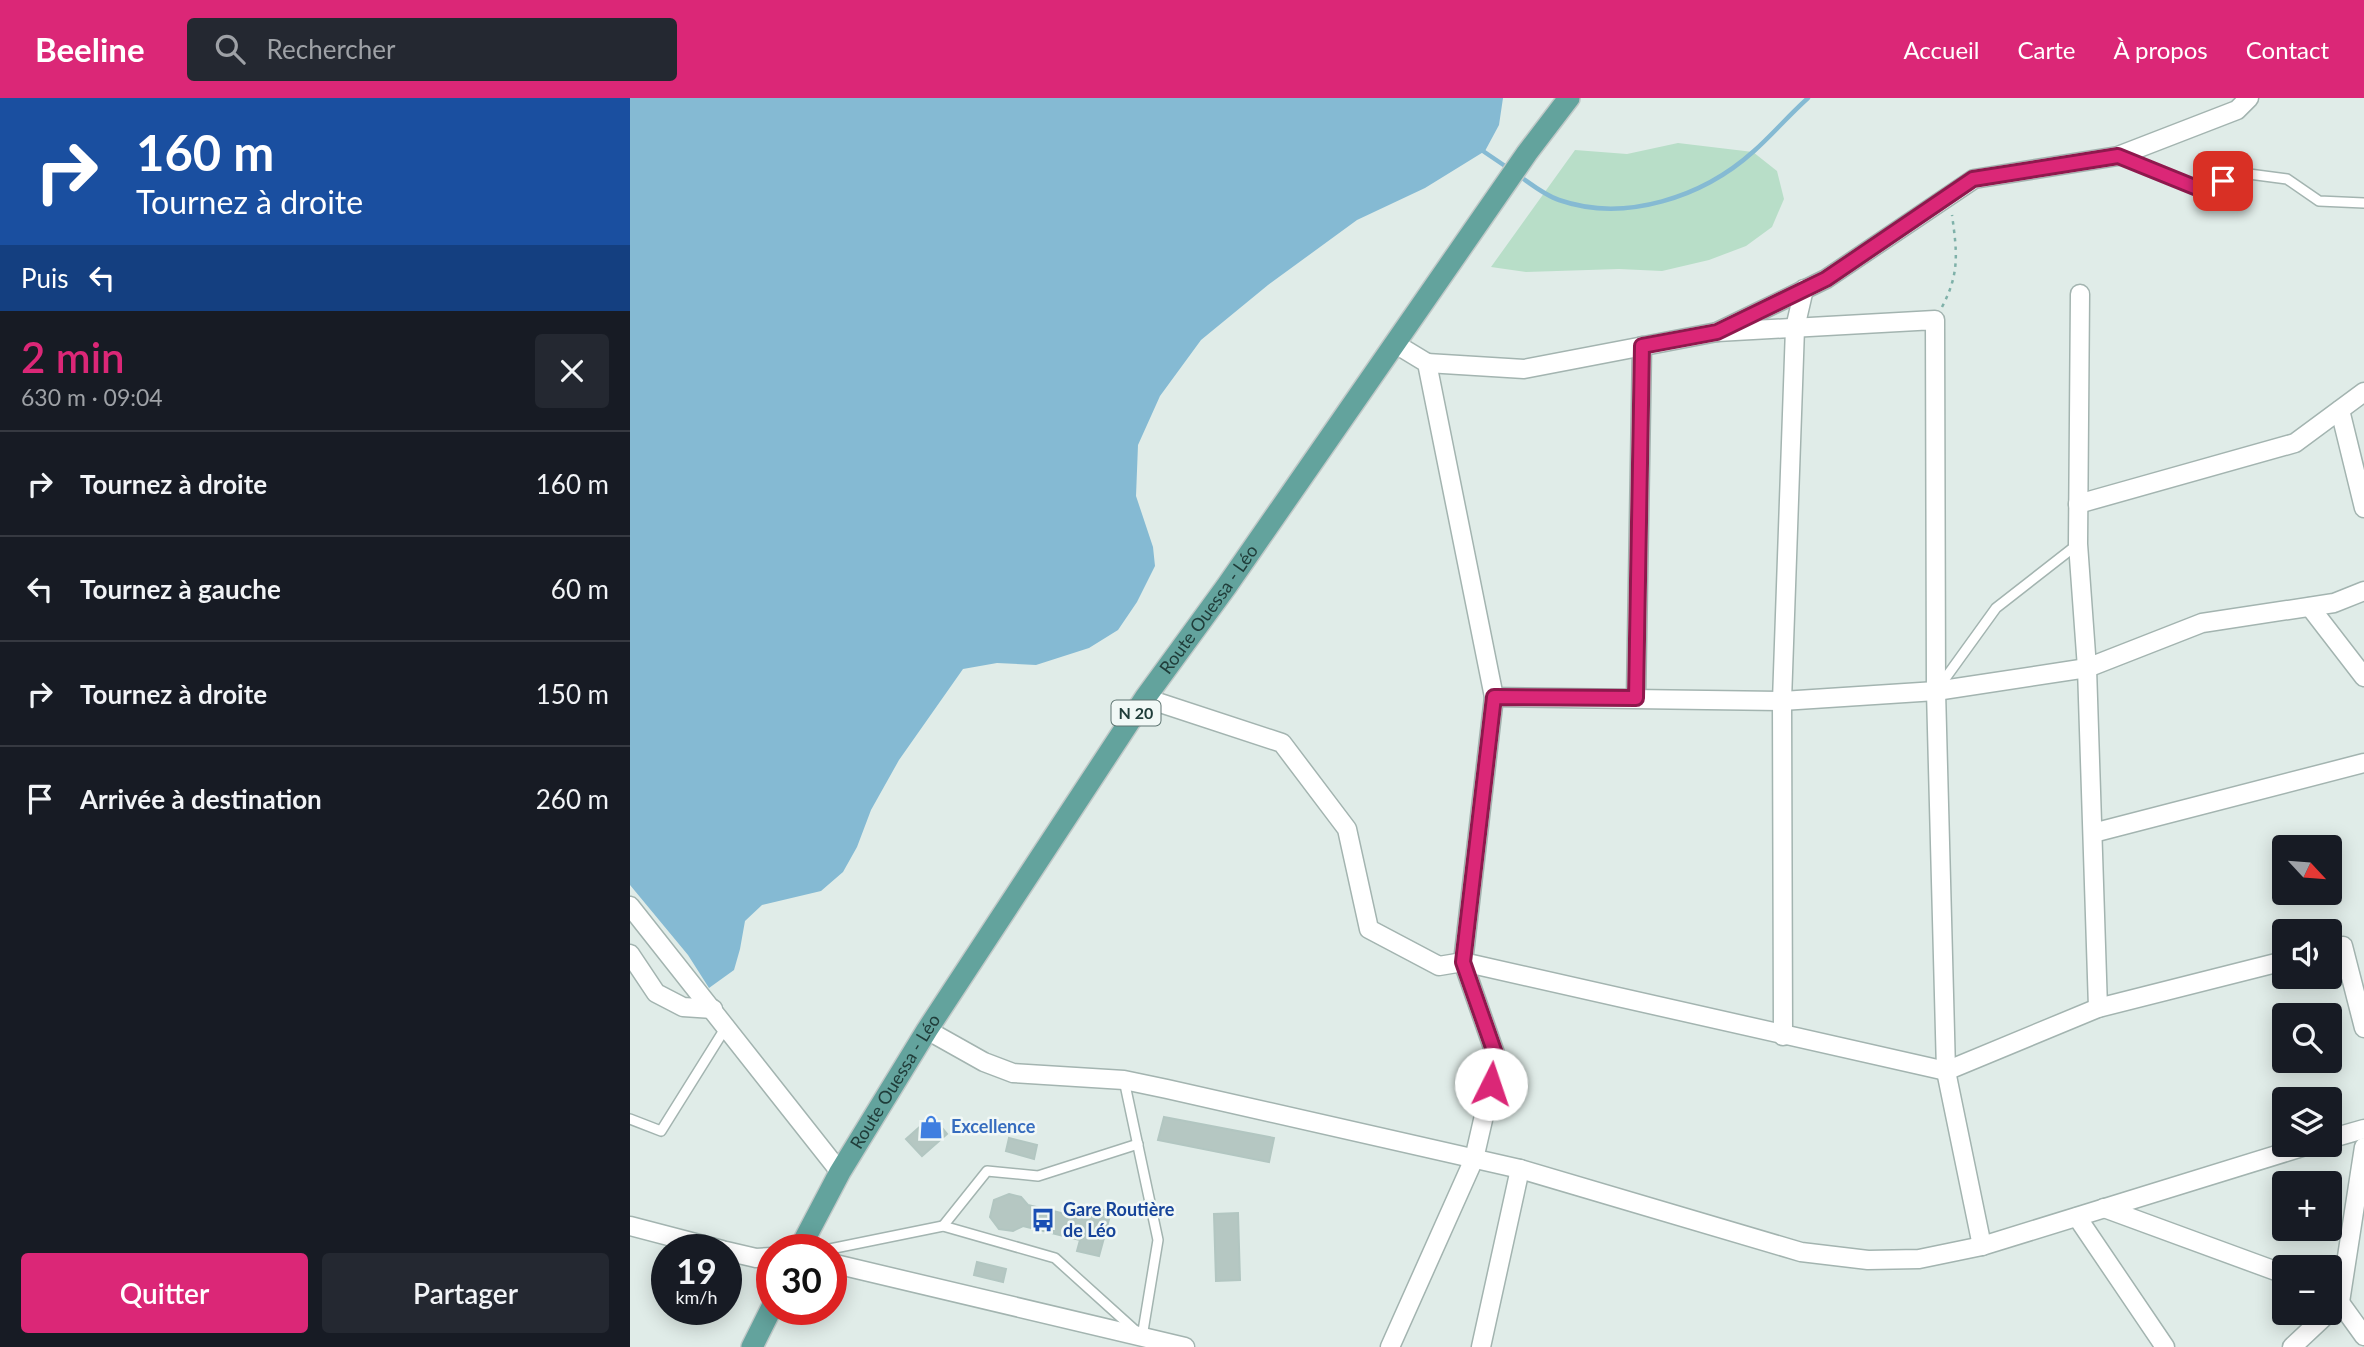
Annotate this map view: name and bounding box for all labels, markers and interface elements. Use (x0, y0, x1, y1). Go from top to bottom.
search box (187, 18, 677, 81)
text: Beeline (35, 29, 145, 69)
icon: search (211, 30, 249, 68)
text: Rechercher (267, 33, 395, 65)
text: Accueil (1903, 35, 1979, 64)
text: Carte (2017, 35, 2075, 64)
text: À propos (2113, 35, 2208, 64)
text: Contact (2246, 35, 2329, 64)
text: 160 m (136, 123, 274, 181)
icon: right (21, 126, 112, 217)
pin (2193, 151, 2253, 211)
icon: arrive (2204, 162, 2242, 200)
text: Tournez à droite (136, 182, 363, 221)
icon: left (83, 259, 121, 297)
text: Puis (21, 262, 69, 294)
text: 2 min (21, 332, 125, 382)
button: close (535, 334, 609, 408)
text: 630 m · 09:04 (21, 383, 163, 411)
icon: right (21, 465, 59, 503)
text: Tournez à droite (80, 468, 267, 500)
text: 160 m (536, 468, 609, 500)
street label: Route Ouessa - Léo (1154, 540, 1262, 678)
icon: left (21, 570, 59, 608)
text: Tournez à gauche (80, 573, 281, 605)
text: 60 m (551, 573, 609, 605)
icon: right (21, 675, 59, 713)
text: Tournez à droite (80, 678, 267, 710)
text: 150 m (536, 678, 609, 710)
road number: N 20 (1112, 700, 1160, 726)
icon: arrive (21, 780, 59, 818)
text: Arrivée à destination (80, 783, 322, 815)
text: 260 m (536, 783, 609, 815)
north arrow (2272, 835, 2342, 905)
map controls (2272, 835, 2342, 1325)
button: sound (2272, 919, 2342, 989)
button: search (2272, 1003, 2342, 1073)
street label: Route Ouessa - Léo (845, 1010, 944, 1153)
position arrow (1454, 1047, 1528, 1121)
button: layers (2272, 1087, 2342, 1157)
shop icon: Excellence (917, 1113, 945, 1141)
place label: Excellence (951, 1115, 1036, 1137)
button: + (2272, 1171, 2342, 1241)
place label: Gare Routière de Léo (1063, 1198, 1175, 1241)
bus stop icon: Gare Routière de Léo (1029, 1206, 1057, 1234)
speed limit sign: 30 (756, 1234, 847, 1325)
text: 19 (676, 1249, 717, 1291)
button: Quitter (21, 1253, 308, 1333)
button: Partager (322, 1253, 609, 1333)
button: − (2272, 1255, 2342, 1325)
text: km/h (675, 1286, 718, 1308)

